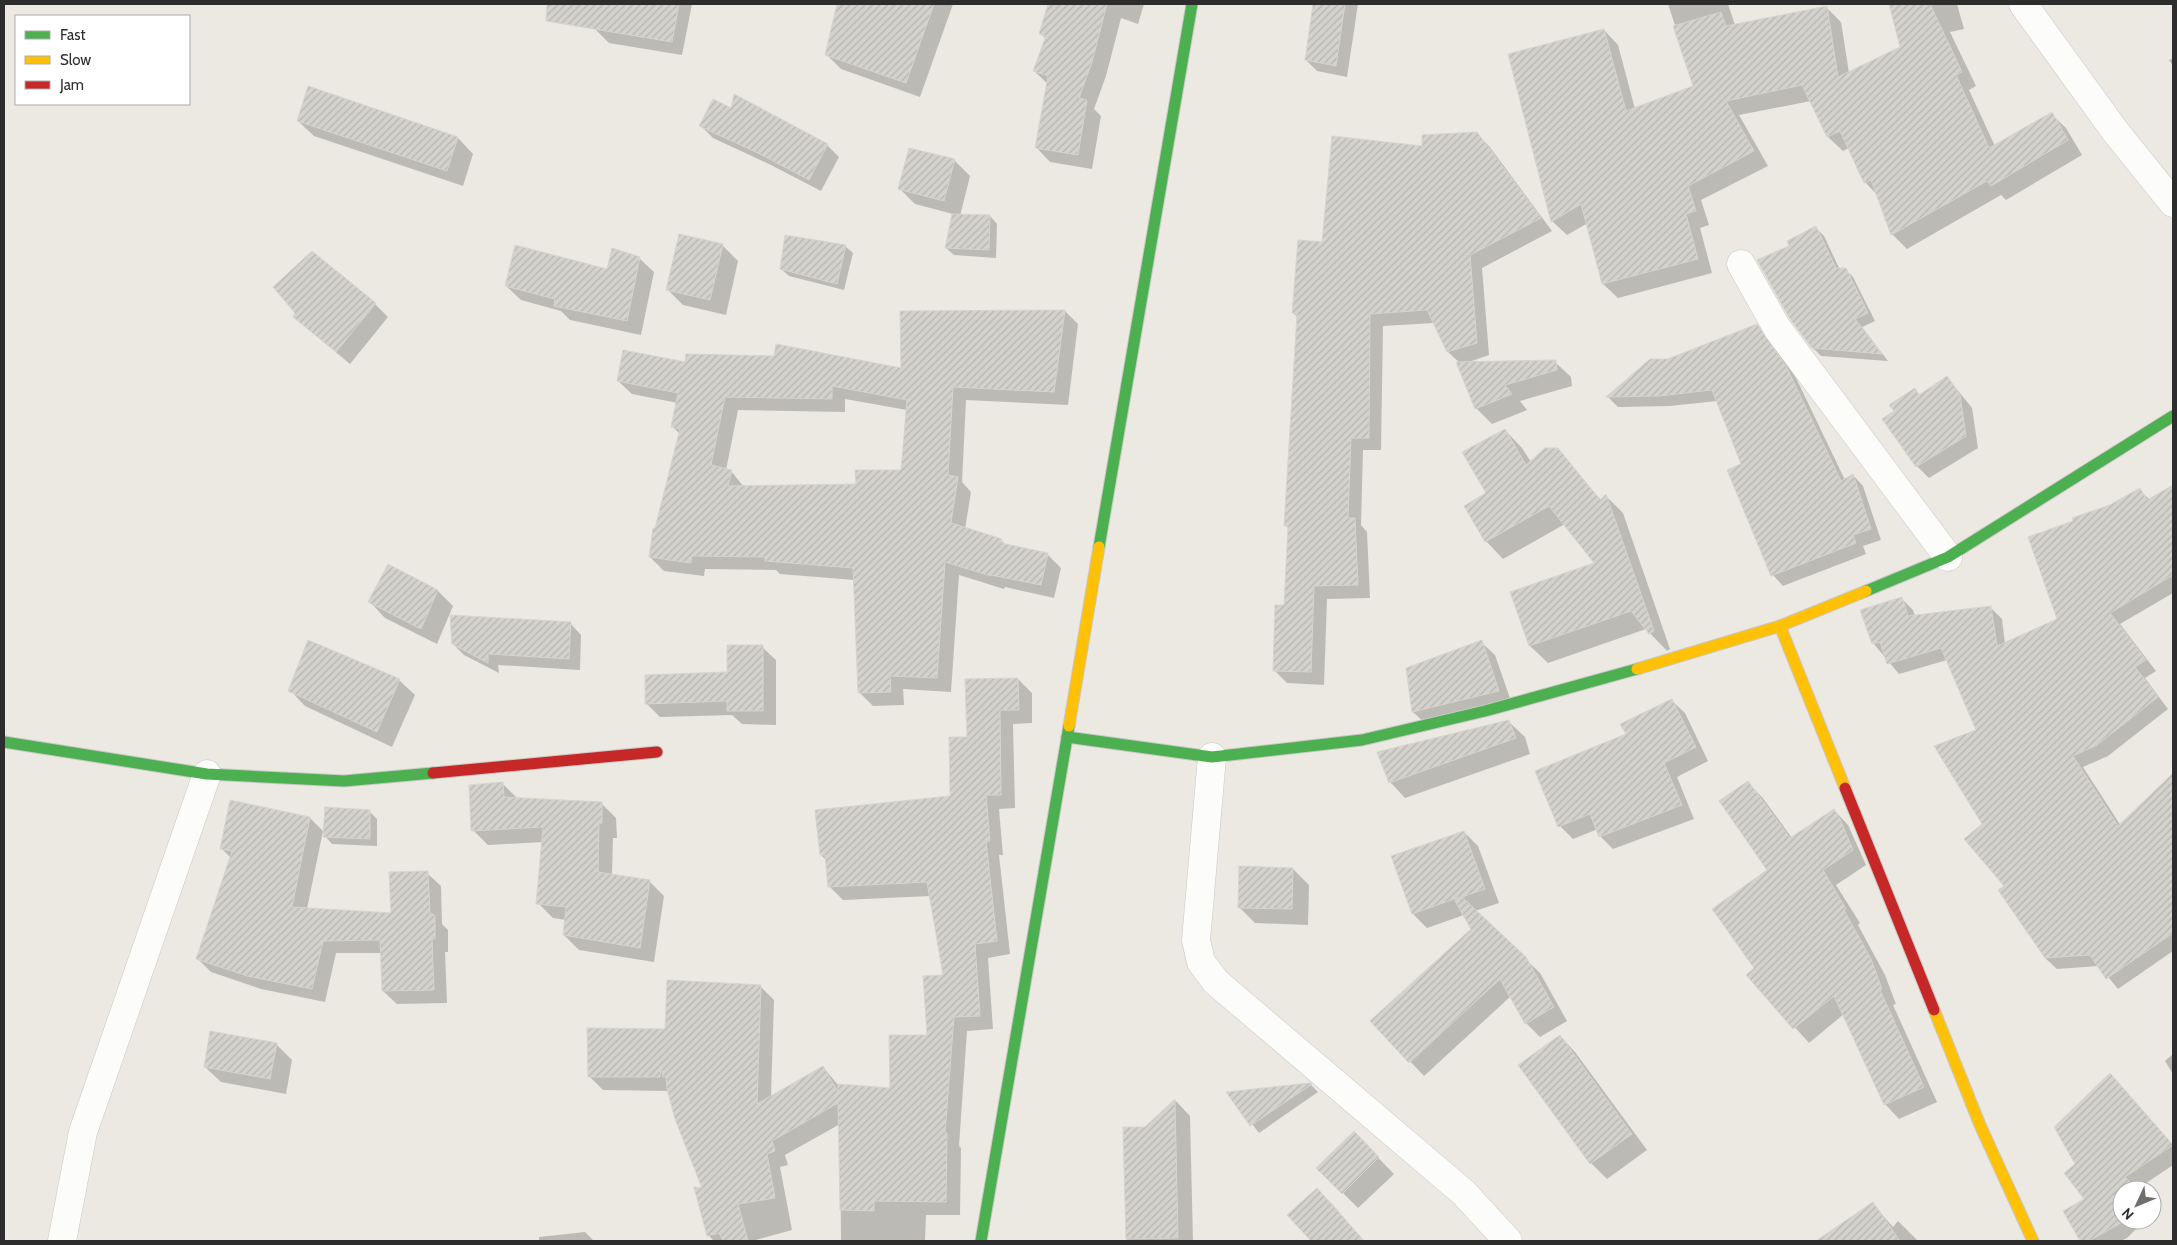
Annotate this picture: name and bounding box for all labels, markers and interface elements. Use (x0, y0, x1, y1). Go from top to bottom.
legend (15, 15, 190, 105)
text: Fast (60, 26, 85, 44)
text: Slow (60, 51, 91, 69)
text: Jam (59, 76, 84, 94)
north arrow (2112, 1180, 2162, 1230)
text: N (2118, 1204, 2138, 1224)

